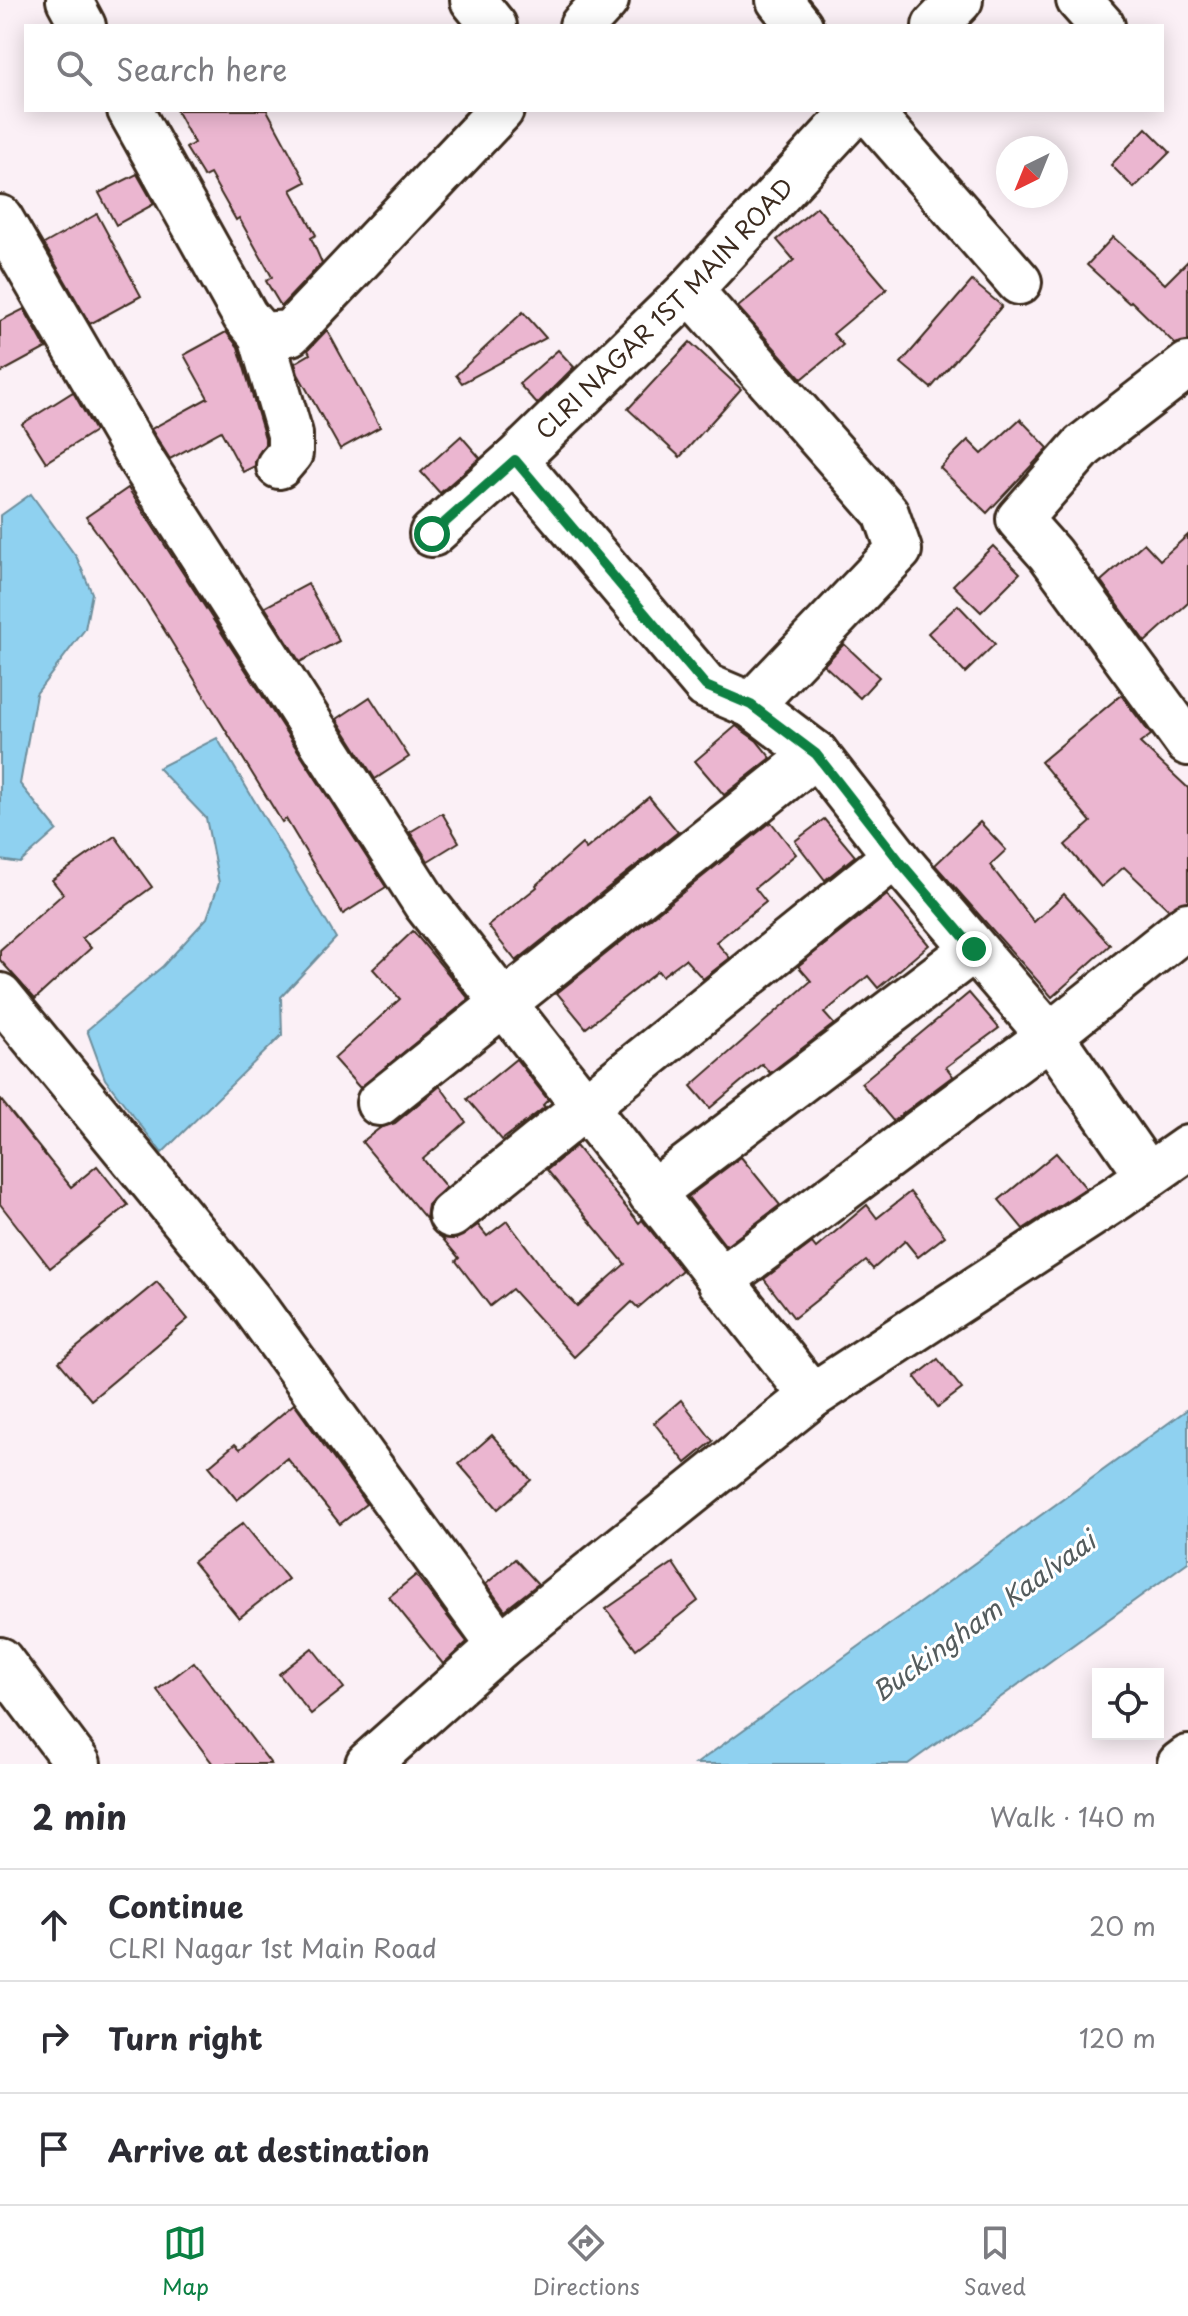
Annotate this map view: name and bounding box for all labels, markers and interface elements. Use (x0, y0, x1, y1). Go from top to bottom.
search box (24, 24, 1164, 112)
icon: search (52, 46, 96, 90)
text: Search here (116, 46, 288, 91)
north arrow (996, 136, 1068, 208)
street label: CLRI NAGAR 1ST MAIN ROAD (526, 169, 801, 447)
route start (414, 516, 450, 552)
route end (956, 931, 992, 967)
water label: Buckingham Kaalvaai (863, 1519, 1106, 1710)
map controls (1092, 1668, 1164, 1740)
button: locate (1092, 1668, 1164, 1740)
text: 2 min (32, 1790, 127, 1842)
text: Walk · 140 m (990, 1797, 1156, 1836)
text: Continue (108, 1883, 243, 1928)
icon: ahead (32, 1903, 76, 1947)
text: 20 m (1089, 1906, 1156, 1945)
text: CLRI Nagar 1st Main Road (108, 1928, 437, 1967)
icon: right (32, 2015, 76, 2059)
text: Turn right (108, 2015, 263, 2060)
text: 120 m (1079, 2018, 1156, 2057)
icon: arrive (32, 2127, 76, 2171)
text: Arrive at destination (108, 2127, 430, 2172)
tab: Map (162, 2221, 209, 2302)
tab: Directions (533, 2221, 640, 2302)
tab: Saved (964, 2221, 1026, 2302)

